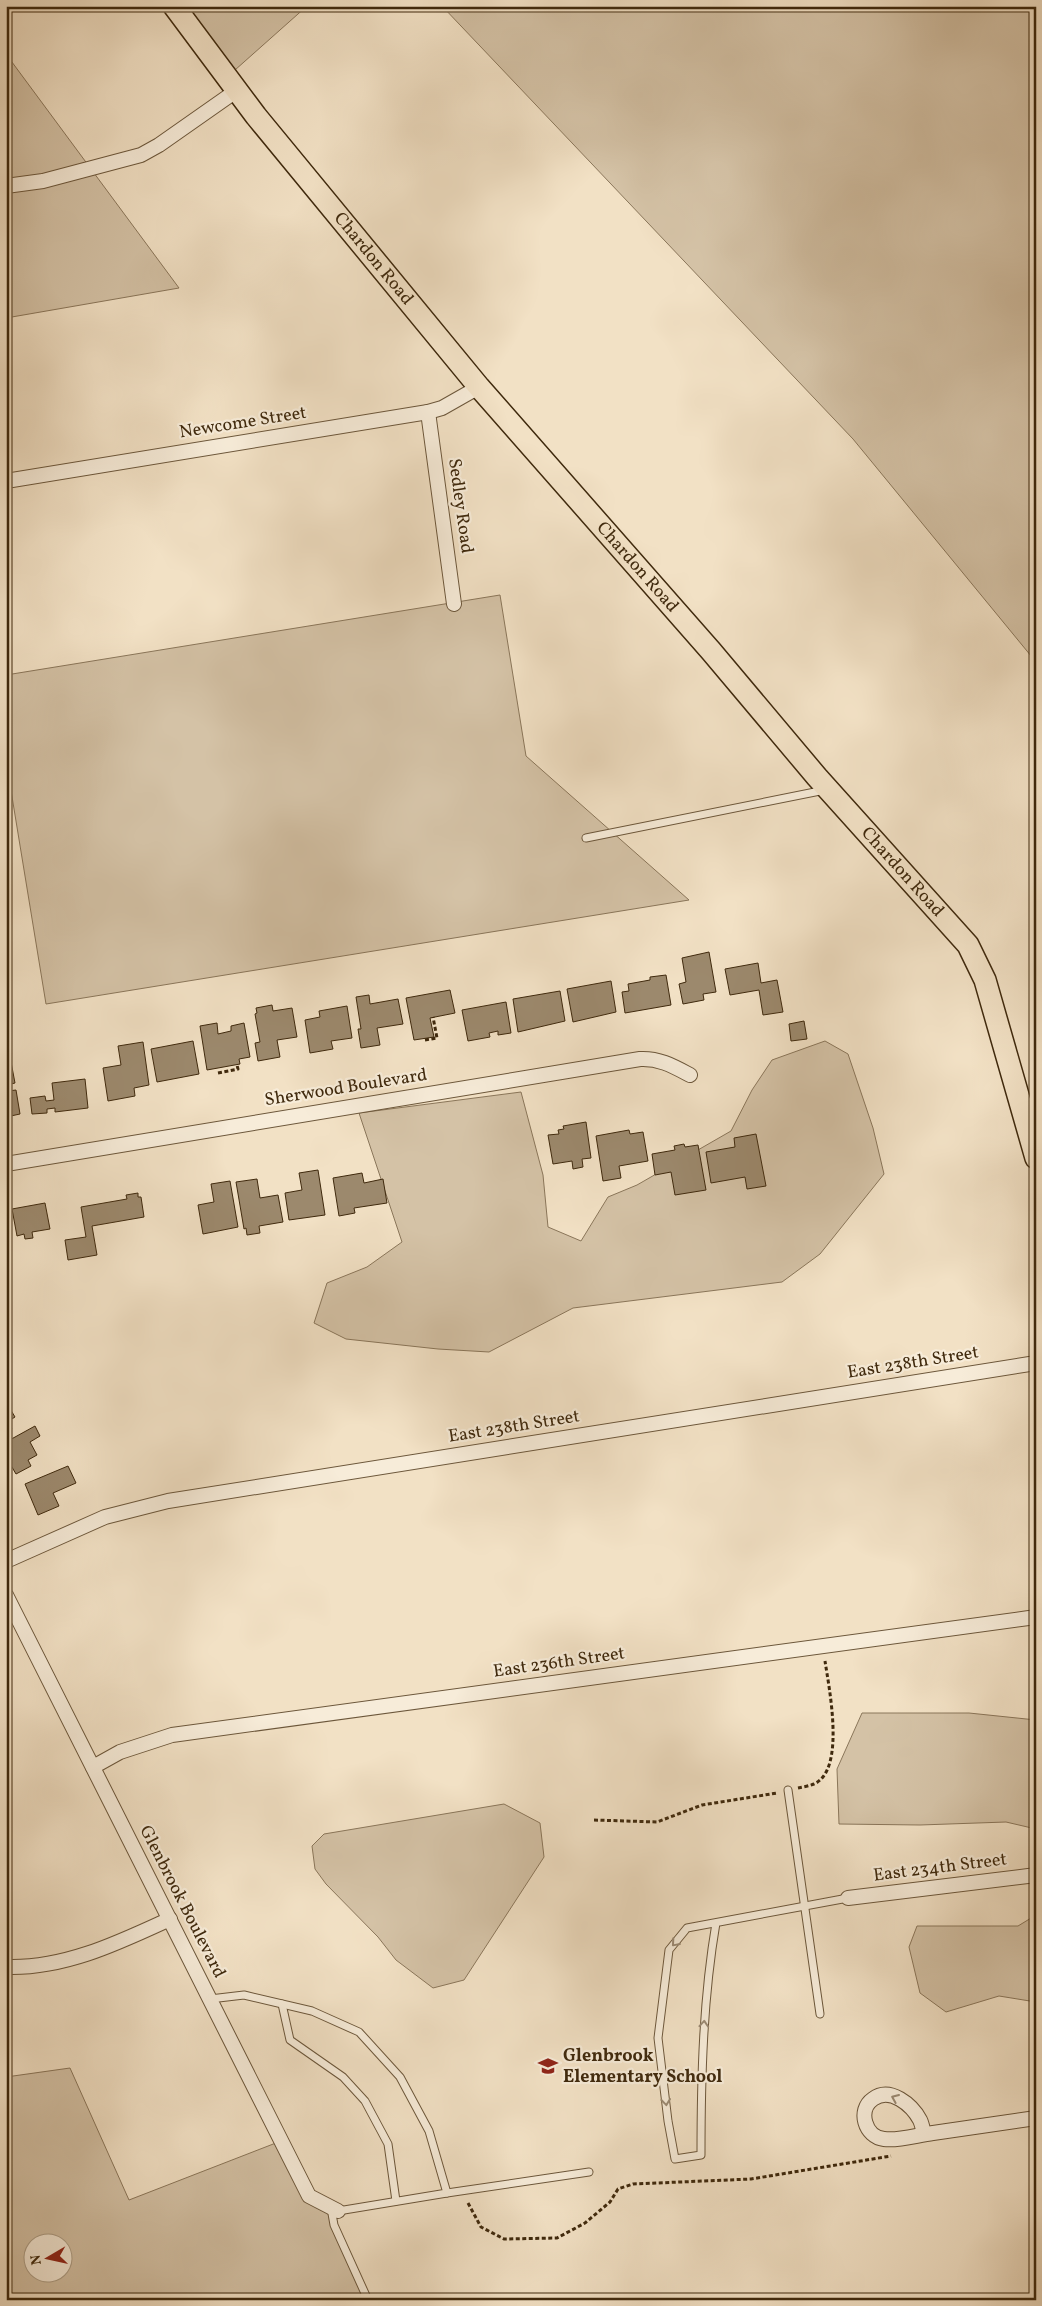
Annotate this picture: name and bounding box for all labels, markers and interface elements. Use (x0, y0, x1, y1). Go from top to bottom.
street label: Chardon Road (328, 207, 419, 311)
street label: Newcome Street (178, 401, 308, 445)
street label: Sedley Road (441, 457, 479, 555)
street label: Chardon Road (590, 516, 684, 618)
street label: Chardon Road (855, 821, 950, 923)
street label: Sherwood Boulevard (263, 1063, 429, 1113)
street label: East 238th Street (845, 1340, 981, 1386)
street label: East 238th Street (446, 1404, 582, 1450)
street label: East 236th Street (492, 1641, 626, 1685)
street label: Glenbrook Boulevard (133, 1821, 231, 1983)
street label: East 234th Street (872, 1847, 1008, 1889)
one-way arrow (672, 1937, 681, 1946)
one-way arrow (699, 2020, 710, 2028)
place label: Glenbrook Elementary School (563, 2044, 723, 2090)
school or university icon: Glenbrook Elementary School (537, 2055, 559, 2077)
one-way arrow (892, 2095, 901, 2105)
one-way arrow (660, 2098, 671, 2106)
north arrow (22, 2234, 72, 2284)
text: N (26, 2253, 47, 2266)

